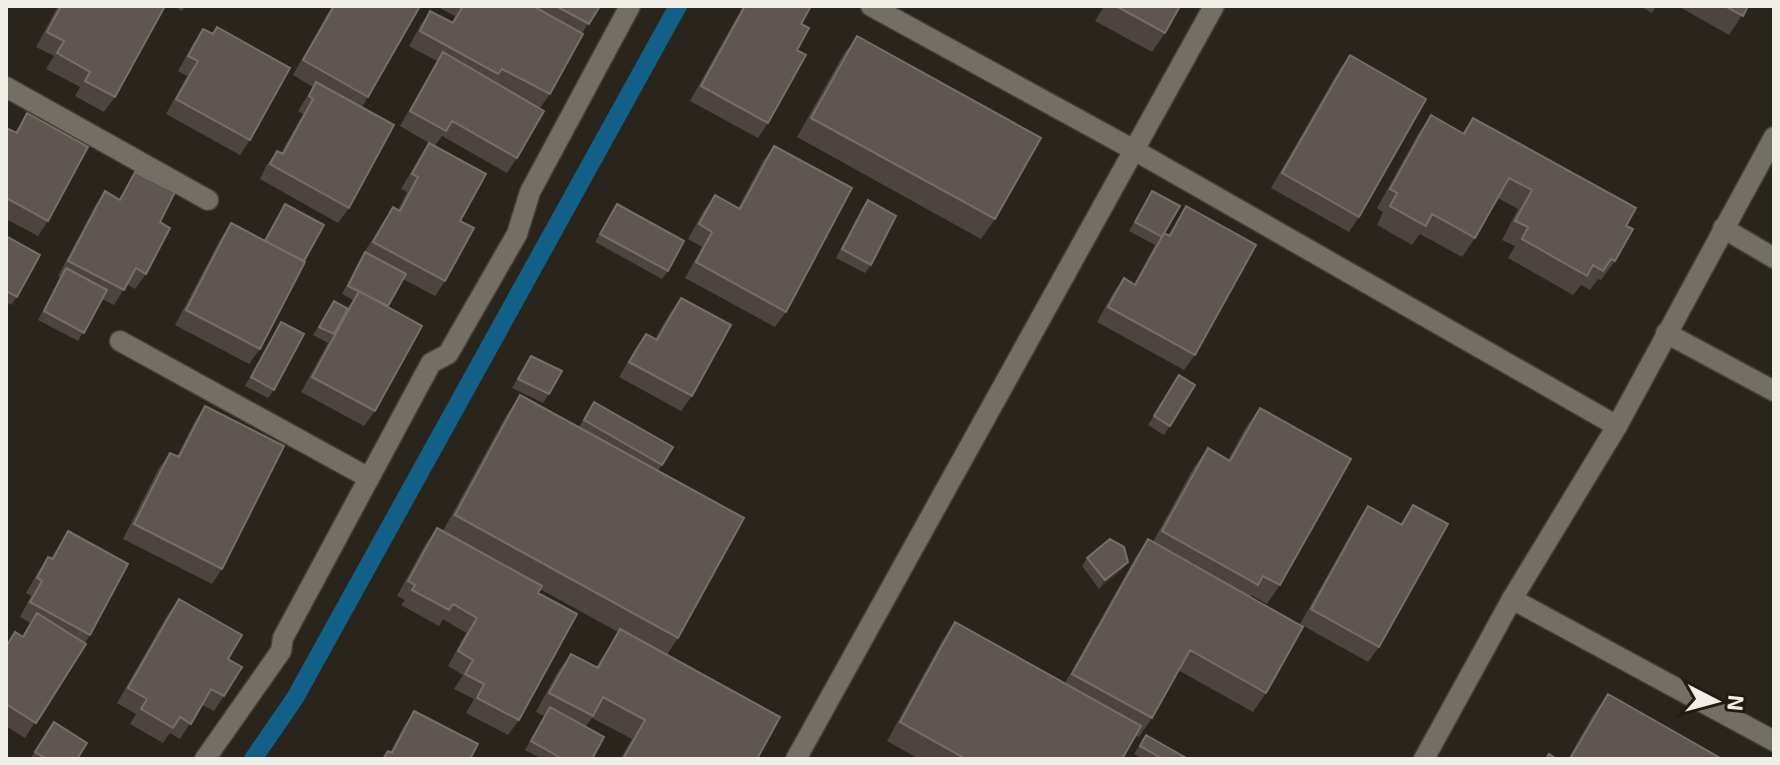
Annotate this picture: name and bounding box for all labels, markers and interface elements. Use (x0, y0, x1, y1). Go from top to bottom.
north arrow (1676, 661, 1756, 741)
text: N (1723, 694, 1751, 712)

